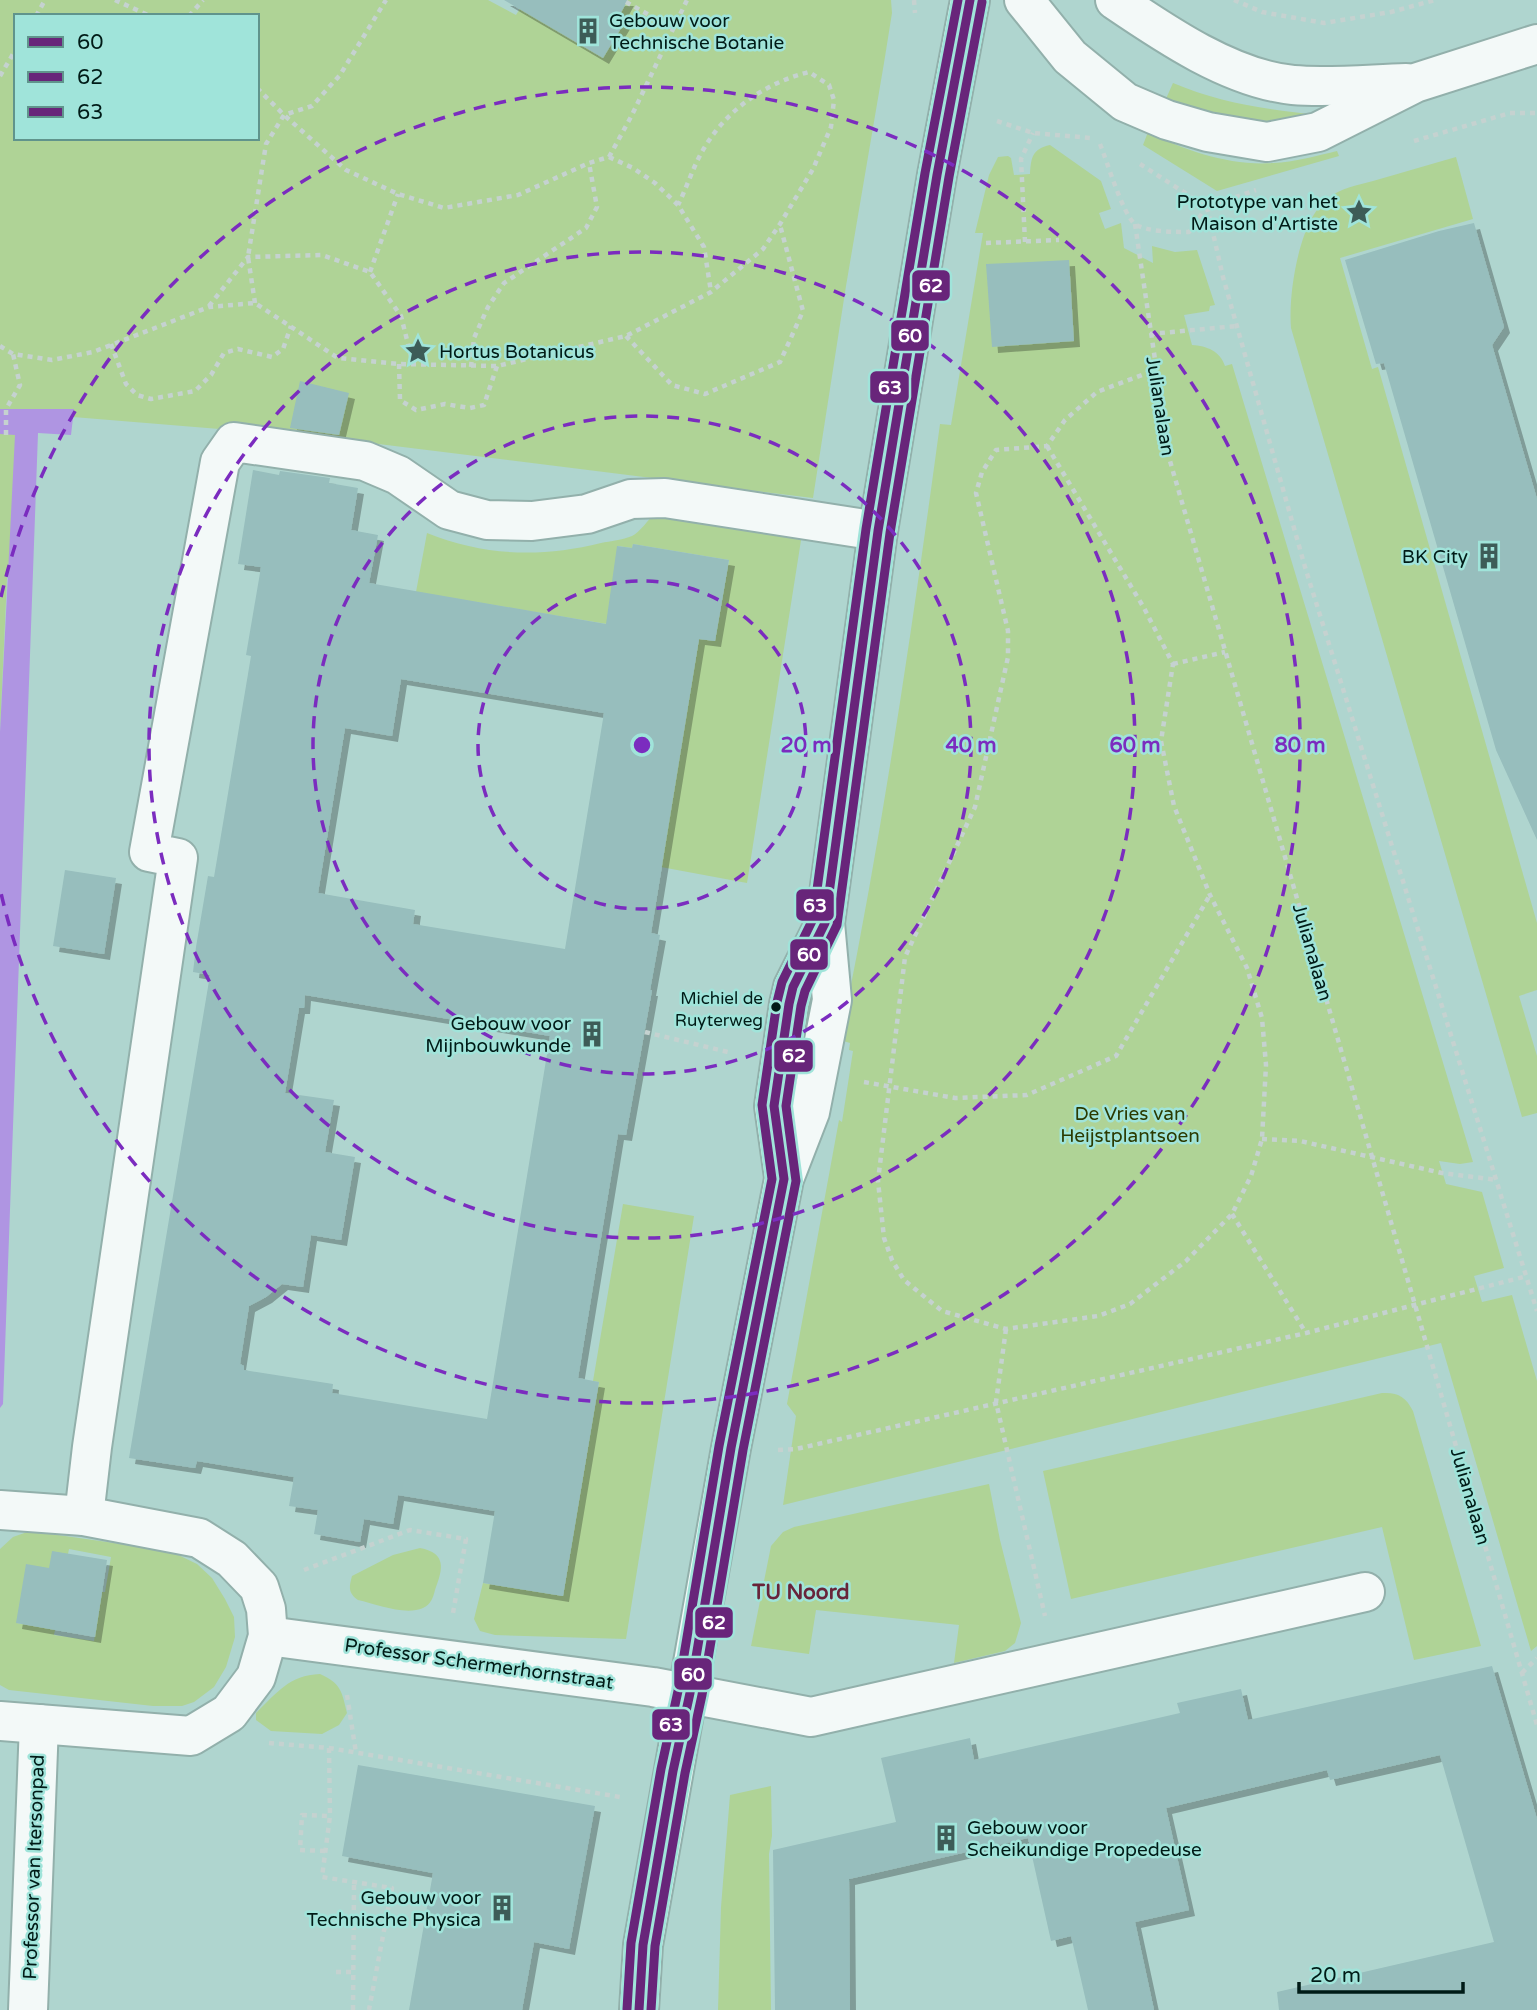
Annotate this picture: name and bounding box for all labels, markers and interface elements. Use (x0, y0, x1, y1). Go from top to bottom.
place label: Gebouw voor Technische Botanie (609, 10, 784, 54)
legend (14, 14, 259, 140)
building icon: Gebouw voor Technische Botanie (573, 16, 603, 46)
text: 60 (77, 30, 103, 55)
text: 62 (77, 65, 103, 90)
text: 63 (77, 100, 103, 125)
place label: Prototype van het Maison d'Artiste (1177, 191, 1338, 235)
place icon: Prototype van het Maison d'Artiste (1344, 197, 1374, 227)
line badge: 62 (911, 269, 951, 302)
text: 62 (919, 275, 943, 297)
line badge: 60 (890, 319, 930, 352)
text: 60 (898, 325, 922, 347)
place icon: Hortus Botanicus (403, 336, 433, 366)
place label: Hortus Botanicus (439, 341, 594, 363)
street label: Julianalaan (1141, 355, 1179, 458)
line badge: 63 (869, 370, 910, 404)
text: 63 (878, 377, 902, 399)
building icon: BK City (1474, 541, 1504, 571)
place label: BK City (1402, 546, 1468, 568)
centre of rings (630, 733, 654, 757)
text: 20 m (780, 733, 832, 758)
text: 40 m (945, 733, 997, 758)
text: 60 m (1109, 733, 1161, 758)
text: 80 m (1274, 733, 1326, 758)
line badge: 63 (795, 888, 835, 922)
text: 63 (803, 895, 827, 917)
street label: Julianalaan (1288, 901, 1336, 1004)
line badge: 60 (789, 938, 829, 971)
text: 60 (797, 944, 821, 966)
place label: Michiel de Ruyterweg (675, 988, 763, 1031)
marker: Michiel de Ruyterweg (769, 1000, 783, 1014)
place label: Gebouw voor Mijnbouwkunde (425, 1013, 572, 1057)
building icon: Gebouw voor Mijnbouwkunde (577, 1019, 607, 1049)
line badge: 62 (773, 1039, 814, 1073)
text: 62 (782, 1045, 806, 1067)
park label: De Vries van Heijstplantsoen (1060, 1103, 1200, 1147)
street label: Julianalaan (1446, 1445, 1494, 1548)
district label: TU Noord (751, 1580, 850, 1605)
line badge: 62 (694, 1606, 734, 1639)
text: 62 (702, 1612, 726, 1634)
street label: Professor Schermerhornstraat (343, 1634, 615, 1694)
line badge: 60 (673, 1657, 713, 1691)
text: 60 (681, 1664, 705, 1686)
line badge: 63 (651, 1708, 691, 1741)
text: 63 (659, 1714, 683, 1736)
street label: Professor van Itersonpad (19, 1754, 49, 1980)
place label: Gebouw voor Scheikundige Propedeuse (967, 1817, 1202, 1861)
building icon: Gebouw voor Scheikundige Propedeuse (931, 1823, 961, 1853)
place label: Gebouw voor Technische Physica (306, 1887, 482, 1931)
building icon: Gebouw voor Technische Physica (487, 1893, 517, 1923)
scale bar (1299, 1951, 1464, 1995)
text: 20 m (1310, 1963, 1361, 1988)

